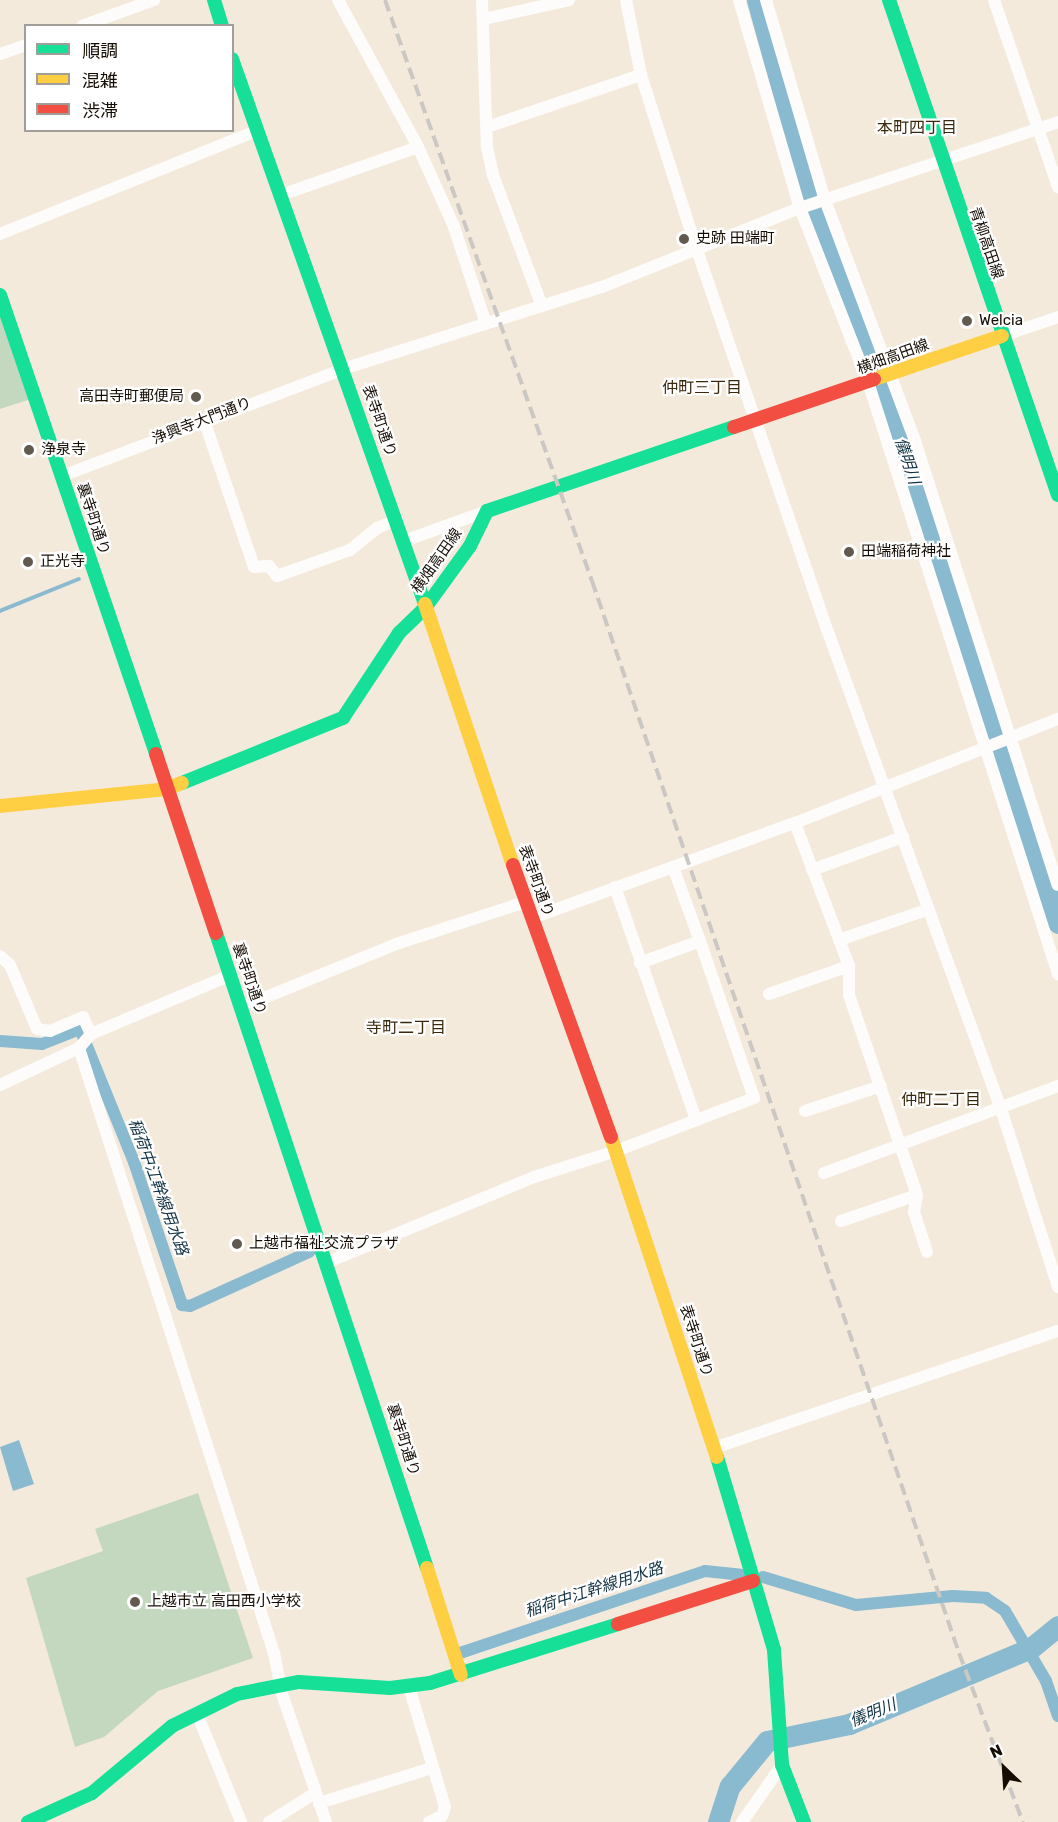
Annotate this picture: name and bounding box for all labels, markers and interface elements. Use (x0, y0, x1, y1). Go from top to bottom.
legend (24, 24, 234, 132)
text: 順調 (82, 40, 118, 62)
text: 混雑 (82, 70, 118, 92)
text: 渋滞 (82, 100, 118, 122)
district label: 本町四丁目 (877, 118, 957, 138)
street label: 青柳高田線 (965, 205, 1007, 281)
place label: 史跡 田端町 (696, 230, 775, 248)
marker: 史跡 田端町 (677, 232, 691, 246)
place label: Welcia (979, 312, 1023, 330)
marker: Welcia (960, 314, 974, 328)
street label: 横畑高田線 (855, 336, 931, 378)
district label: 仲町三丁目 (662, 378, 742, 398)
street label: 表寺町通り (358, 383, 400, 459)
place label: 高田寺町郵便局 (79, 388, 184, 406)
marker: 高田寺町郵便局 (189, 390, 203, 404)
street label: 浄興寺大門通り (150, 394, 254, 448)
water label: 儀明川 (890, 435, 924, 487)
place label: 浄泉寺 (41, 441, 86, 459)
marker: 浄泉寺 (22, 443, 36, 457)
street label: 裏寺町通り (73, 481, 113, 557)
street label: 横畑高田線 (408, 525, 466, 597)
place label: 田端稲荷神社 (861, 543, 951, 561)
marker: 田端稲荷神社 (842, 545, 856, 559)
place label: 正光寺 (40, 553, 85, 571)
marker: 正光寺 (21, 555, 35, 569)
street label: 表寺町通り (515, 843, 557, 919)
street label: 裏寺町通り (228, 941, 270, 1017)
district label: 寺町二丁目 (366, 1018, 446, 1038)
district label: 仲町二丁目 (901, 1090, 981, 1110)
water label: 稲荷中江幹線用水路 (124, 1116, 192, 1258)
place label: 上越市福祉交流プラザ (249, 1235, 399, 1253)
marker: 上越市福祉交流プラザ (230, 1237, 244, 1251)
street label: 表寺町通り (676, 1303, 716, 1379)
street label: 裏寺町通り (383, 1402, 423, 1478)
water label: 稲荷中江幹線用水路 (523, 1559, 665, 1621)
place label: 上越市立 高田西小学校 (147, 1593, 301, 1611)
marker: 上越市立 高田西小学校 (128, 1595, 142, 1609)
water label: 儀明川 (847, 1695, 899, 1731)
north arrow (974, 1738, 1034, 1798)
text: N (987, 1740, 1005, 1762)

